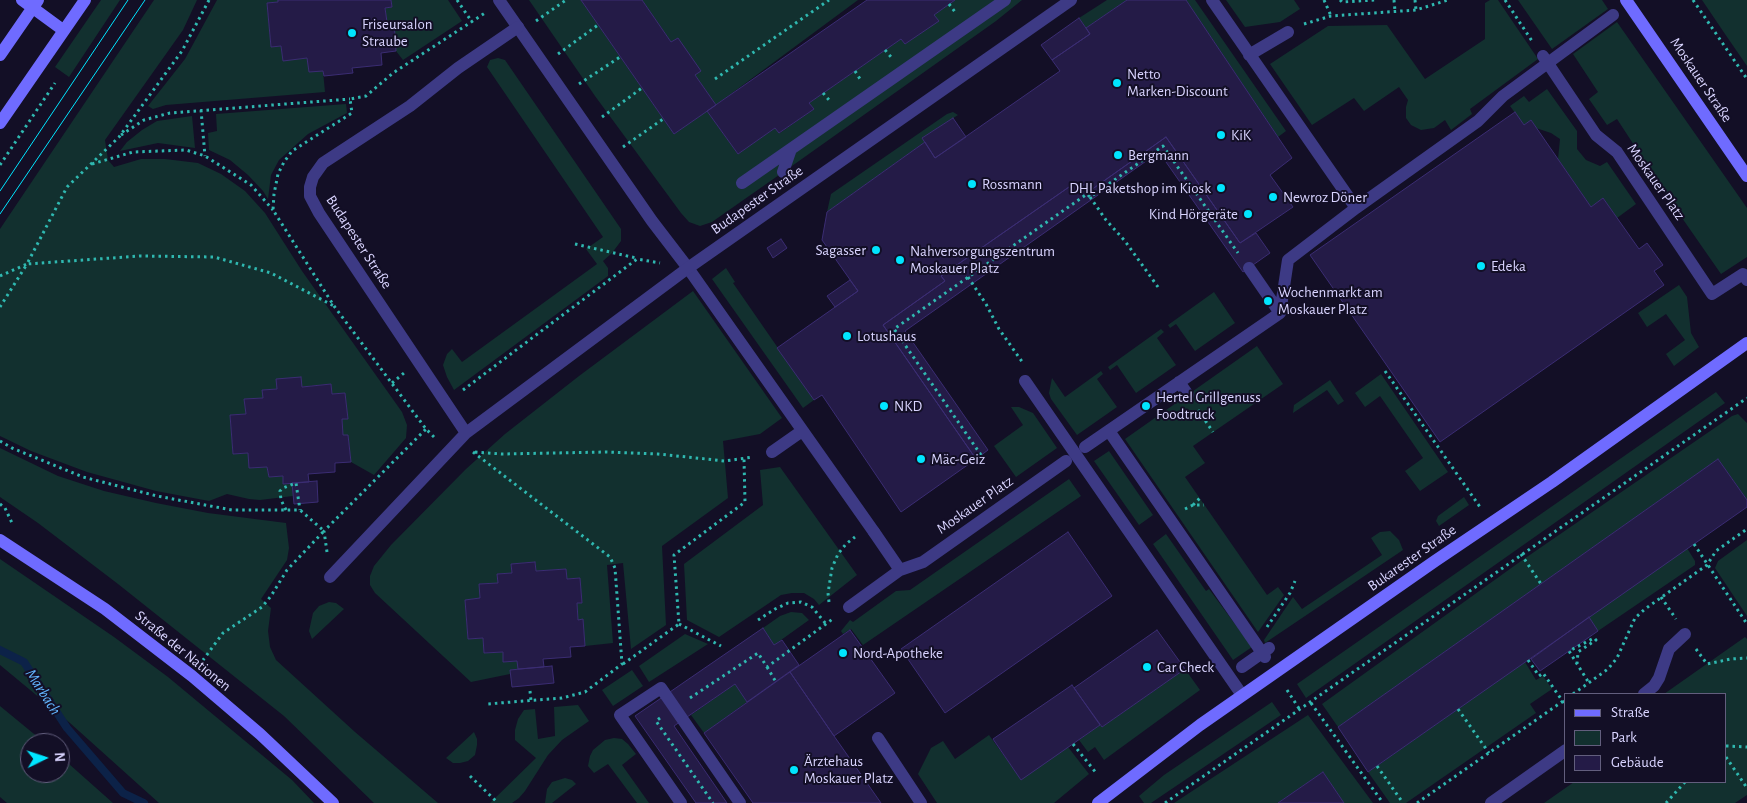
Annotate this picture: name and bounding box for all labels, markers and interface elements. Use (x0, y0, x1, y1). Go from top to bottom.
place label: Friseursalon Straube (362, 15, 432, 50)
marker: Friseursalon Straube (346, 27, 358, 39)
street label: Moskauer Straße (1666, 34, 1736, 126)
place label: Netto Marken-Discount (1127, 65, 1228, 100)
marker: Netto Marken-Discount (1111, 77, 1123, 89)
place label: KiK (1231, 126, 1251, 144)
marker: KiK (1215, 129, 1227, 141)
street label: Moskauer Platz (1623, 140, 1689, 224)
place label: Bergmann (1128, 146, 1189, 164)
marker: Bergmann (1112, 149, 1124, 161)
street label: Budapester Straße (708, 162, 806, 238)
place label: Rossmann (982, 175, 1042, 193)
marker: Rossmann (966, 178, 978, 190)
place label: DHL Paketshop im Kiosk (1069, 179, 1211, 197)
marker: DHL Paketshop im Kiosk (1215, 182, 1227, 194)
place label: Newroz Döner (1283, 188, 1367, 206)
marker: Newroz Döner (1267, 191, 1279, 203)
street label: Budapester Straße (322, 192, 396, 292)
place label: Kind Hörgeräte (1149, 205, 1238, 223)
marker: Kind Hörgeräte (1242, 208, 1254, 220)
place label: Sagasser (815, 241, 866, 259)
place label: Nahversorgungszentrum Moskauer Platz (910, 242, 1055, 277)
marker: Sagasser (870, 244, 882, 256)
marker: Nahversorgungszentrum Moskauer Platz (894, 254, 906, 266)
place label: Edeka (1491, 257, 1526, 275)
marker: Edeka (1475, 260, 1487, 272)
place label: Wochenmarkt am Moskauer Platz (1278, 283, 1383, 318)
marker: Wochenmarkt am Moskauer Platz (1262, 295, 1274, 307)
place label: Lotushaus (857, 327, 916, 345)
marker: Lotushaus (841, 330, 853, 342)
place label: Hertel Grillgenuss Foodtruck (1156, 388, 1261, 423)
place label: NKD (894, 397, 922, 415)
marker: NKD (878, 400, 890, 412)
marker: Hertel Grillgenuss Foodtruck (1140, 400, 1152, 412)
place label: Mäc-Geiz (931, 450, 985, 468)
marker: Mäc-Geiz (915, 453, 927, 465)
street label: Moskauer Platz (933, 472, 1017, 538)
street label: Bukarester Straße (1364, 521, 1460, 595)
street label: Straße der Nationen (131, 607, 235, 695)
place label: Nord-Apotheke (853, 644, 943, 662)
marker: Nord-Apotheke (837, 647, 849, 659)
place label: Car Check (1157, 658, 1214, 676)
marker: Car Check (1141, 661, 1153, 673)
water label: Marbach (21, 665, 65, 719)
legend (1564, 693, 1727, 783)
text: Straße (1611, 705, 1650, 720)
text: Park (1611, 730, 1637, 745)
north arrow (20, 733, 70, 783)
text: N (52, 752, 66, 762)
place label: Ärztehaus Moskauer Platz (804, 752, 893, 787)
text: Gebäude (1611, 755, 1664, 770)
marker: Ärztehaus Moskauer Platz (788, 764, 800, 776)

